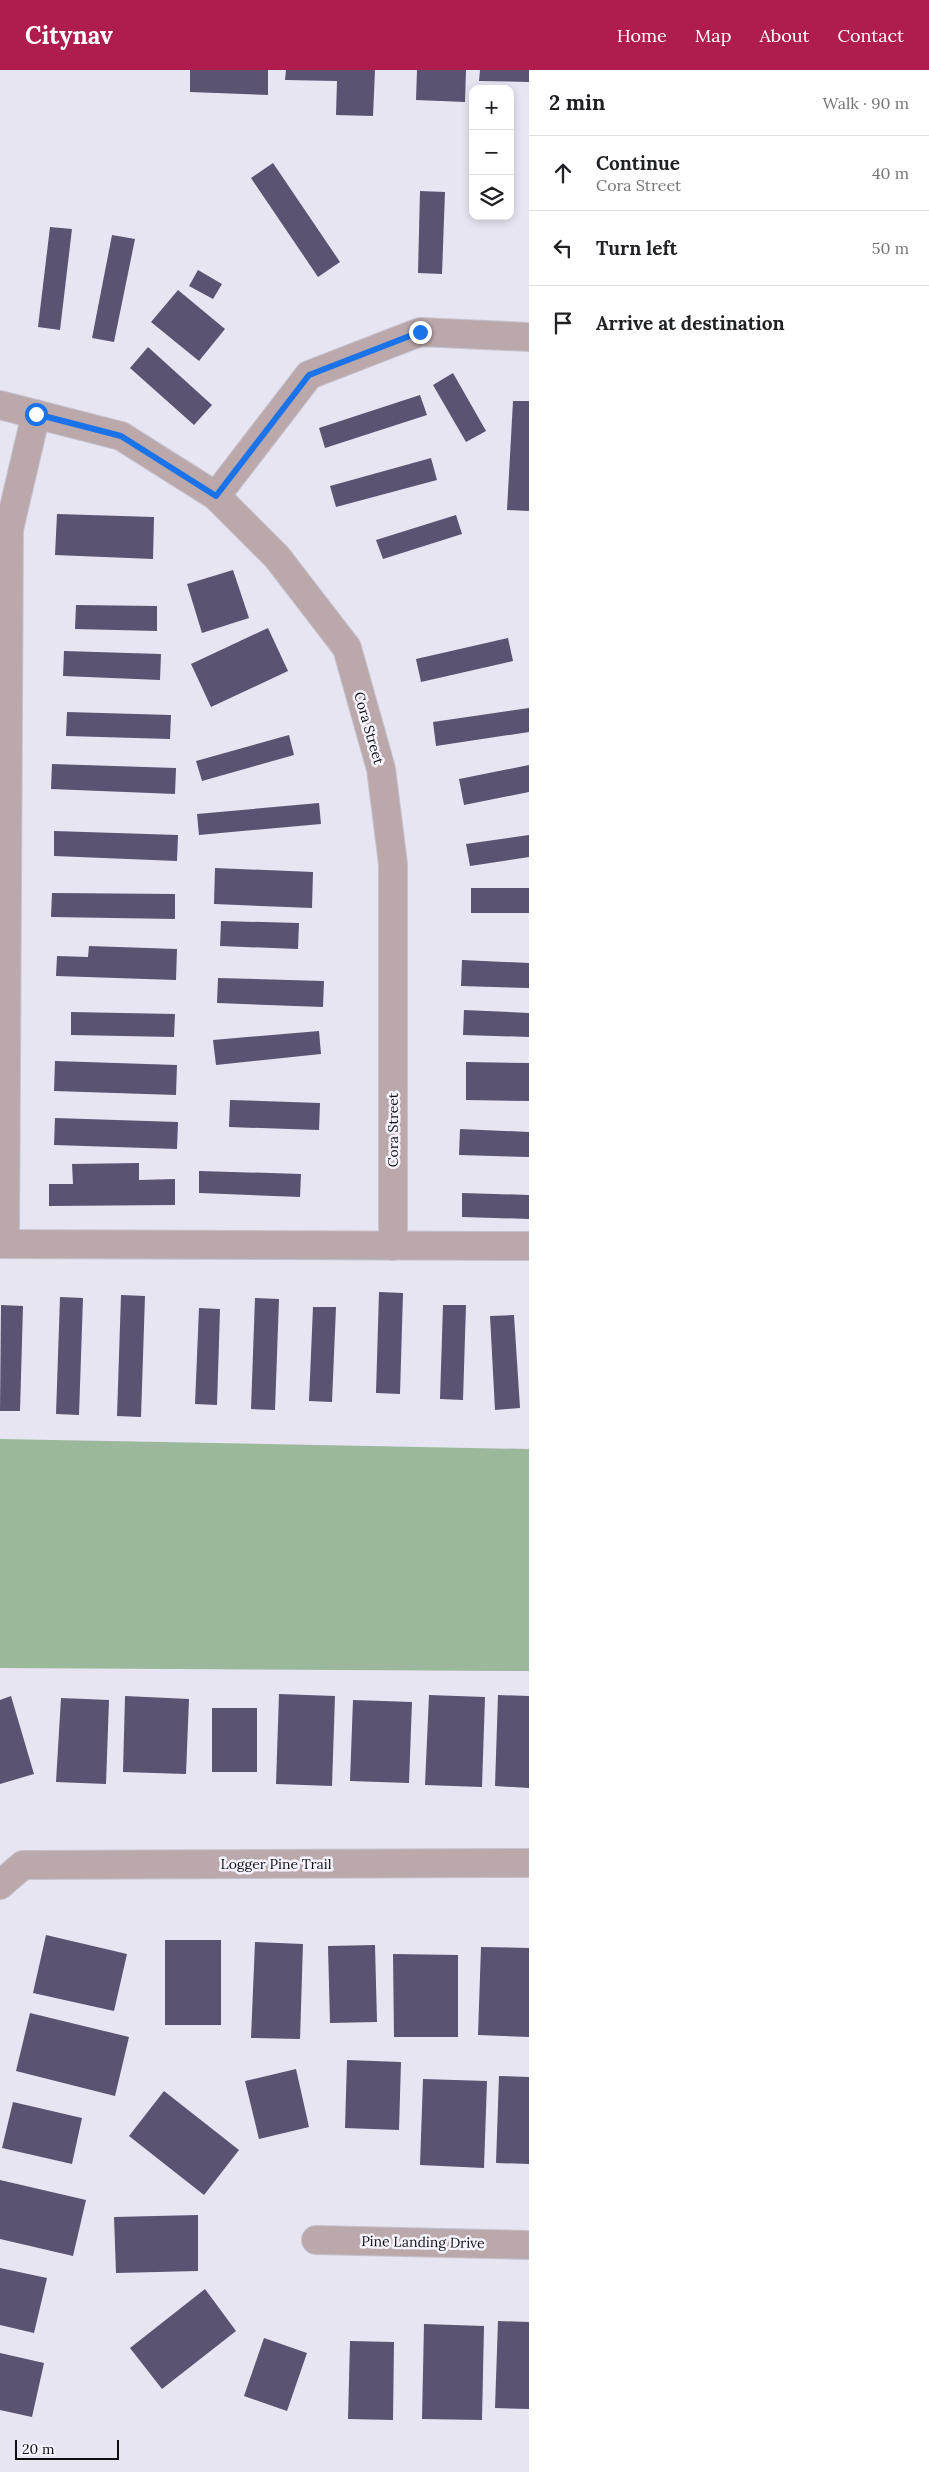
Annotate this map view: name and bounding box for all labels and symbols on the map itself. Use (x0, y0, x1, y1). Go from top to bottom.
route end (409, 321, 432, 344)
route start (25, 403, 48, 426)
street label: Cora Street (350, 690, 388, 767)
street label: Cora Street (384, 1092, 402, 1167)
street label: Logger Pine Trail (221, 1855, 332, 1873)
street label: Pine Landing Drive (361, 2232, 485, 2252)
scale bar (15, 2437, 119, 2460)

